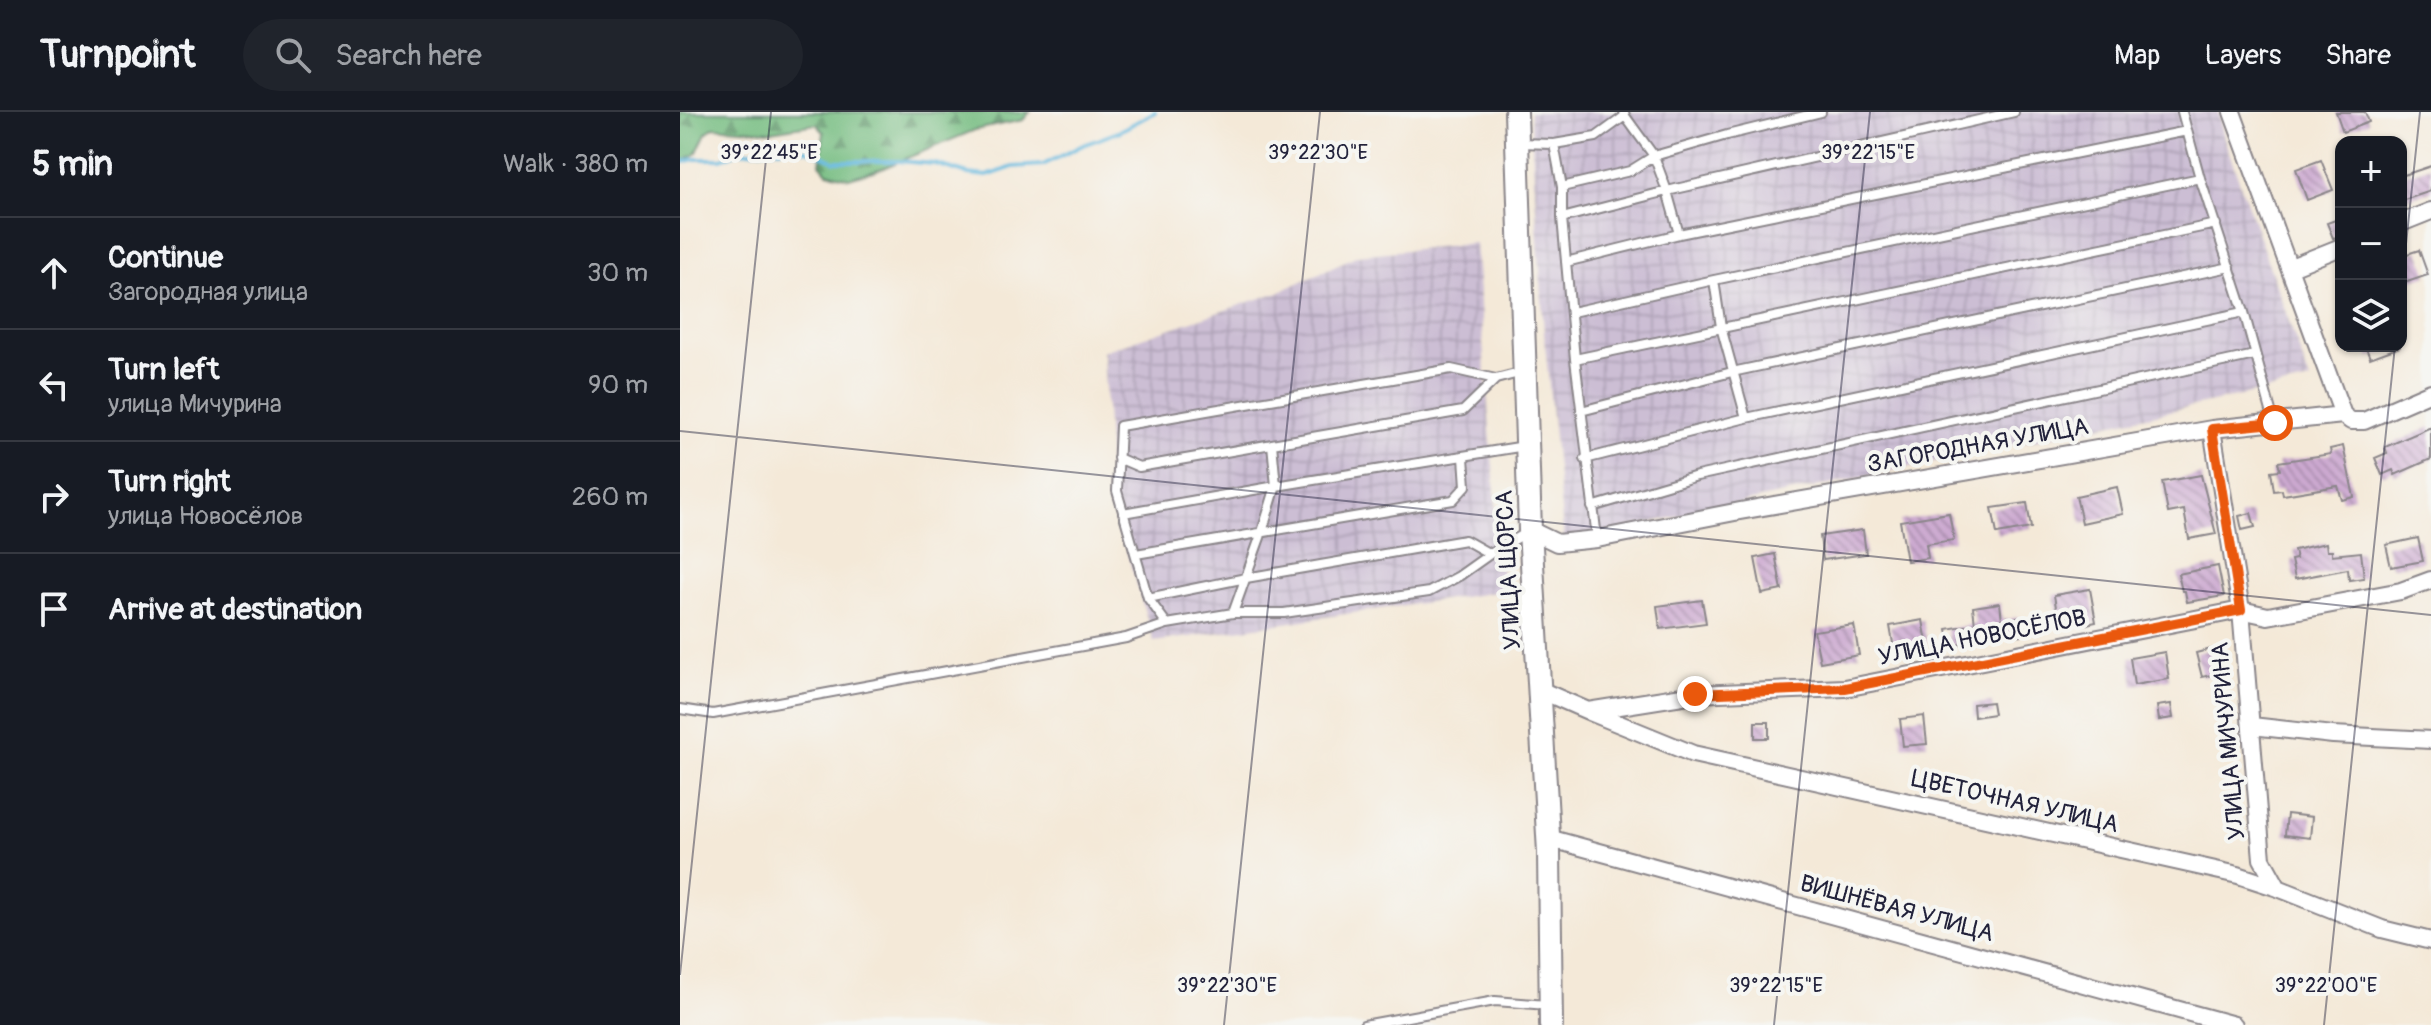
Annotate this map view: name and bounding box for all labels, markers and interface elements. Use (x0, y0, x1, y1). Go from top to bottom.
search box (243, 19, 803, 91)
text: Turnpoint (40, 31, 195, 79)
icon: search (271, 33, 315, 77)
text: Search here (335, 37, 482, 74)
text: Map (2114, 38, 2160, 73)
text: Layers (2204, 38, 2281, 73)
text: Share (2325, 38, 2391, 73)
map controls (2335, 136, 2407, 352)
button: + (2335, 136, 2407, 208)
text: 39°22'45"E (720, 140, 818, 165)
text: 39°22'30"E (1268, 140, 1368, 165)
text: 39°22'15"E (1821, 140, 1915, 165)
text: 5 min (32, 143, 113, 186)
text: Walk · 380 m (503, 148, 648, 180)
button: − (2335, 208, 2407, 280)
text: Continue (108, 239, 223, 276)
icon: ahead (32, 251, 76, 295)
text: 30 m (587, 257, 648, 289)
text: Загородная улица (108, 276, 308, 308)
button: layers (2335, 280, 2407, 352)
text: Turn left (108, 351, 219, 388)
icon: left (32, 363, 76, 407)
text: 90 m (588, 369, 648, 401)
text: улица Мичурина (108, 388, 282, 420)
route start (2257, 405, 2293, 441)
street label: ЗАГОРОДНАЯ УЛИЦА (1865, 412, 2091, 479)
text: Turn right (108, 463, 231, 500)
icon: right (32, 475, 76, 519)
text: 260 m (572, 481, 648, 513)
street label: УЛИЦА ЩОРСА (1490, 489, 1527, 651)
text: улица Новосёлов (108, 500, 303, 532)
icon: arrive (32, 587, 76, 631)
text: Arrive at destination (108, 591, 362, 628)
street label: УЛИЦА НОВОСЁЛОВ (1876, 603, 2088, 672)
street label: УЛИЦА МИЧУРИНА (2205, 641, 2252, 841)
route end (1677, 676, 1713, 712)
street label: ЦВЕТОЧНАЯ УЛИЦА (1908, 764, 2121, 839)
street label: ВИШНЁВАЯ УЛИЦА (1797, 869, 1997, 948)
text: 39°22'30"E (1177, 973, 1277, 998)
text: 39°22'15"E (1729, 973, 1823, 998)
text: 39°22'00"E (2275, 973, 2377, 998)

